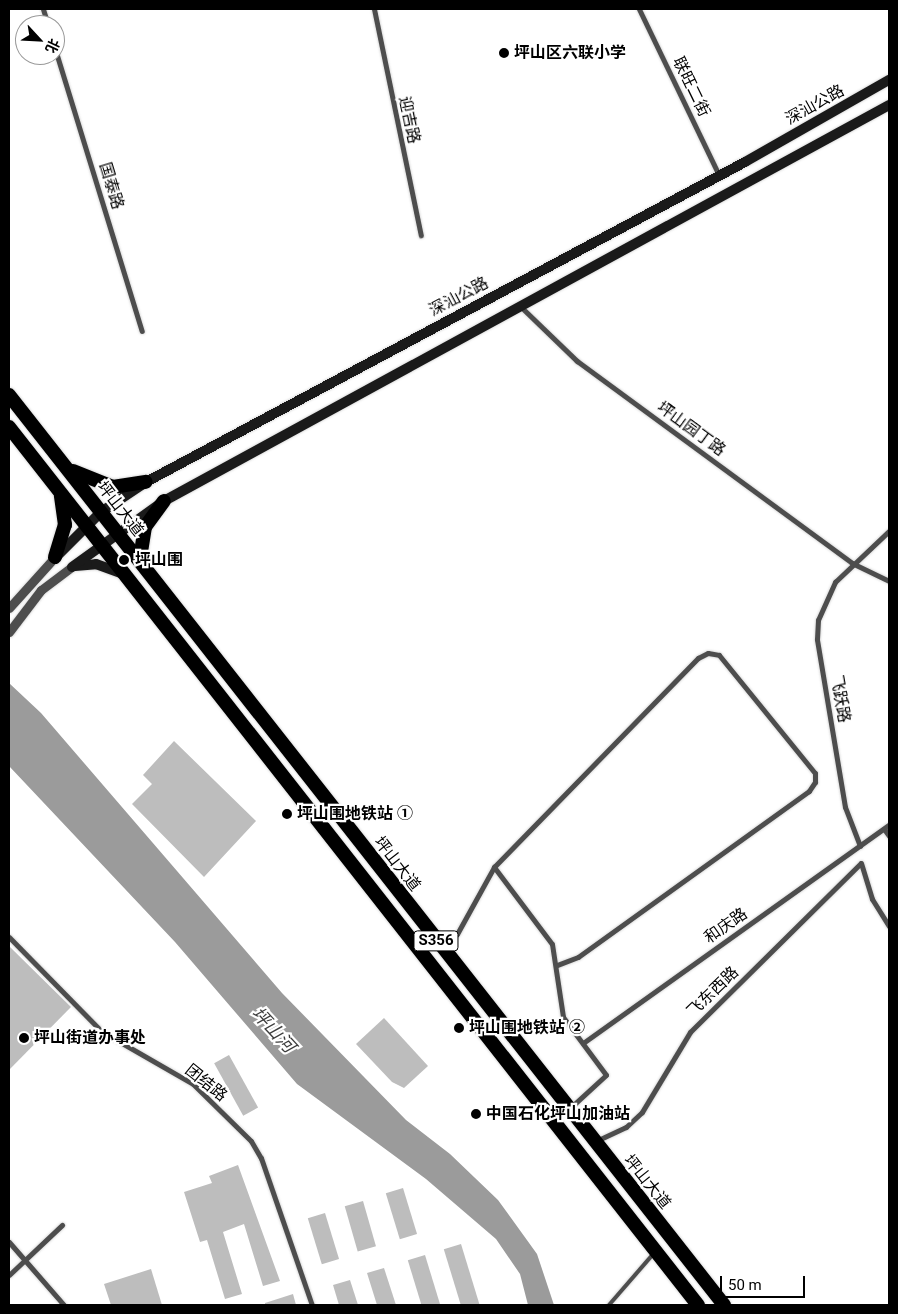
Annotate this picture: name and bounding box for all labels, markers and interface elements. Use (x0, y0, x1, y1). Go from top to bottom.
north arrow (15, 15, 65, 65)
text: 北 (42, 36, 63, 56)
place label: 坪山区六联小学 (514, 43, 626, 63)
marker: 坪山区六联小学 (498, 47, 510, 59)
street label: 联旺二街 (668, 54, 714, 120)
street label: 深汕公路 (782, 81, 848, 129)
street label: 迎吉路 (395, 95, 423, 145)
street label: 国泰路 (95, 160, 127, 212)
street label: 深汕公路 (426, 274, 492, 320)
street label: 坪山园丁路 (653, 398, 729, 460)
street label: 坪山大道 (93, 478, 147, 540)
place label: 坪山围 (135, 550, 183, 570)
marker: 坪山围 (117, 553, 131, 567)
street label: 飞跃路 (826, 674, 854, 724)
place label: 坪山围地铁站 ① (297, 804, 413, 824)
marker: 坪山围地铁站 ① (281, 808, 293, 820)
street label: 坪山大道 (370, 833, 424, 895)
street label: 和庆路 (701, 904, 751, 948)
road number: S356 (412, 928, 460, 954)
street label: 飞东西路 (683, 963, 743, 1021)
water label: 坪山河 (247, 1003, 299, 1057)
place label: 坪山围地铁站 ② (469, 1018, 585, 1038)
marker: 坪山围地铁站 ② (453, 1022, 465, 1034)
place label: 坪山街道办事处 (34, 1028, 146, 1048)
marker: 坪山街道办事处 (18, 1032, 30, 1044)
street label: 团结路 (181, 1060, 231, 1106)
place label: 中国石化坪山加油站 (486, 1104, 630, 1124)
marker: 中国石化坪山加油站 (470, 1108, 482, 1120)
street label: 坪山大道 (619, 1151, 675, 1213)
scale bar (723, 1266, 808, 1298)
text: 50 m (728, 1276, 762, 1294)

